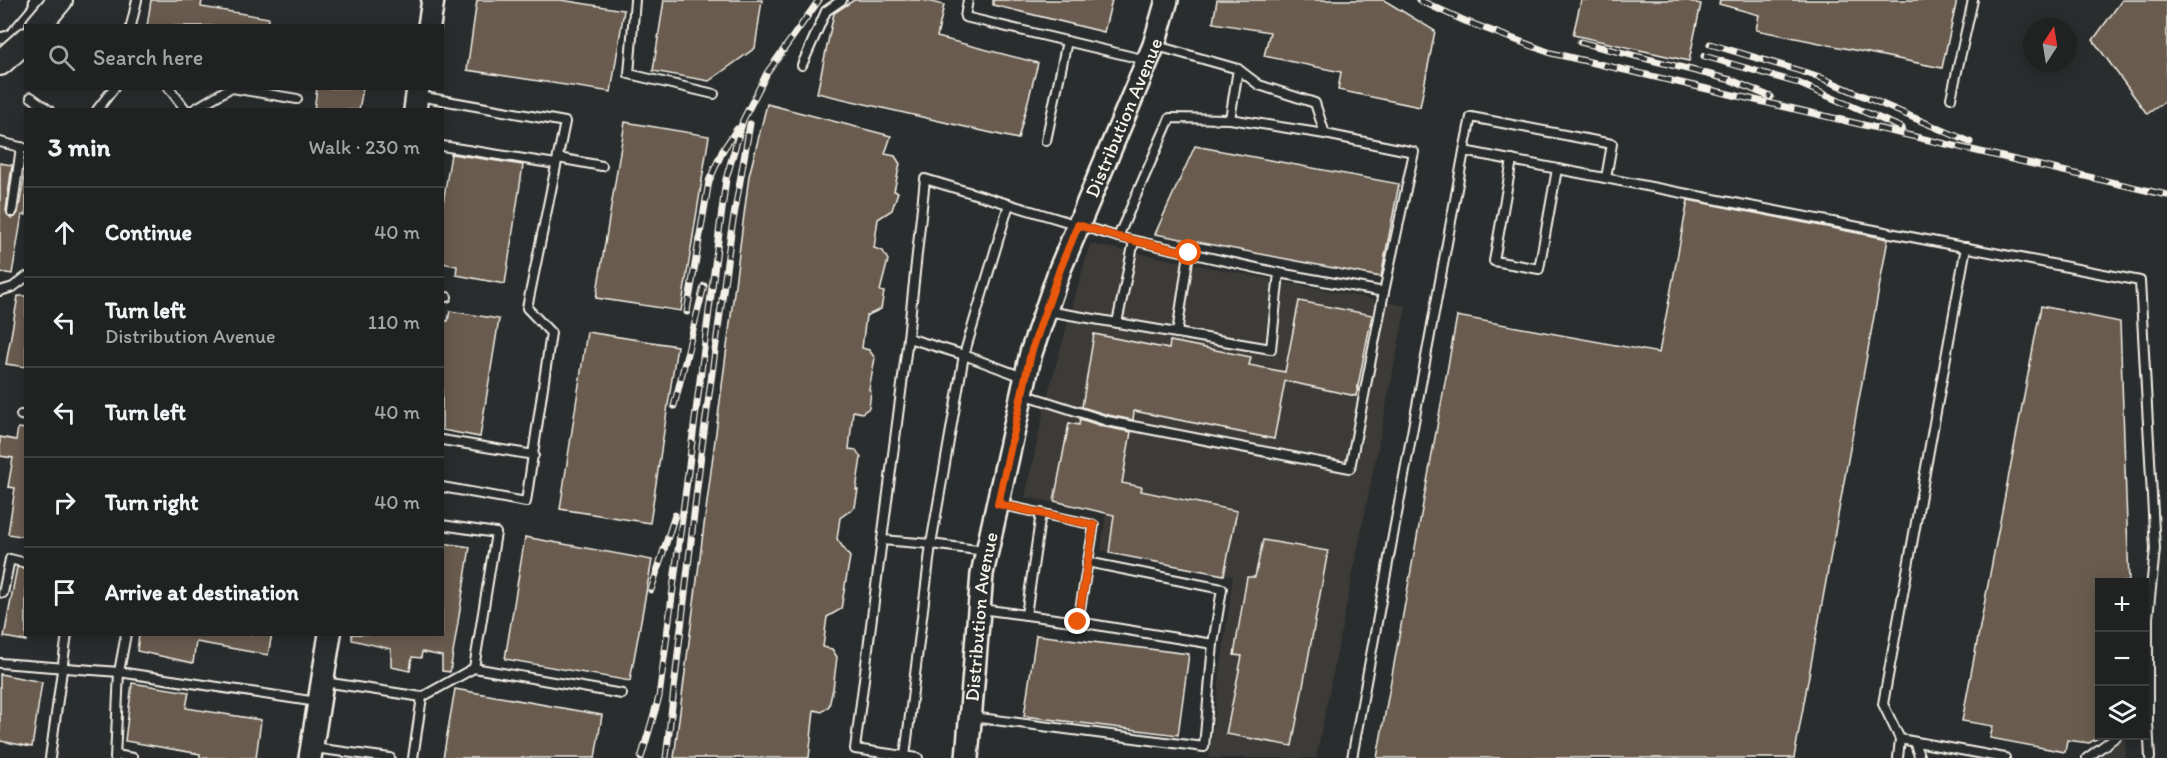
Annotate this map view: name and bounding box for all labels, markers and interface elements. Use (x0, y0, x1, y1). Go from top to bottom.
north arrow (2023, 18, 2077, 72)
search box (24, 24, 444, 90)
street label: Distribution Avenue (1079, 35, 1167, 201)
icon: search (45, 41, 78, 74)
text: Search here (93, 44, 203, 71)
text: 3 min (48, 131, 110, 163)
text: Walk · 230 m (308, 135, 420, 159)
icon: ahead (48, 216, 81, 249)
text: Continue (105, 219, 192, 246)
text: 40 m (374, 220, 420, 244)
route start (1175, 239, 1201, 265)
text: Turn left (105, 297, 186, 324)
icon: left (48, 306, 81, 339)
text: 110 m (368, 310, 420, 334)
text: Distribution Avenue (105, 324, 276, 348)
icon: left (48, 396, 81, 429)
text: Turn left (105, 399, 186, 426)
text: 40 m (374, 400, 420, 424)
icon: right (48, 486, 81, 519)
text: Turn right (105, 489, 199, 516)
text: 40 m (374, 490, 420, 514)
street label: Distribution Avenue (960, 530, 1003, 702)
icon: arrive (48, 576, 81, 609)
map controls (2095, 578, 2149, 740)
button: + (2095, 578, 2149, 632)
text: Arrive at destination (105, 579, 299, 606)
route end (1064, 608, 1090, 634)
button: − (2095, 632, 2149, 686)
button: layers (2095, 686, 2149, 740)

